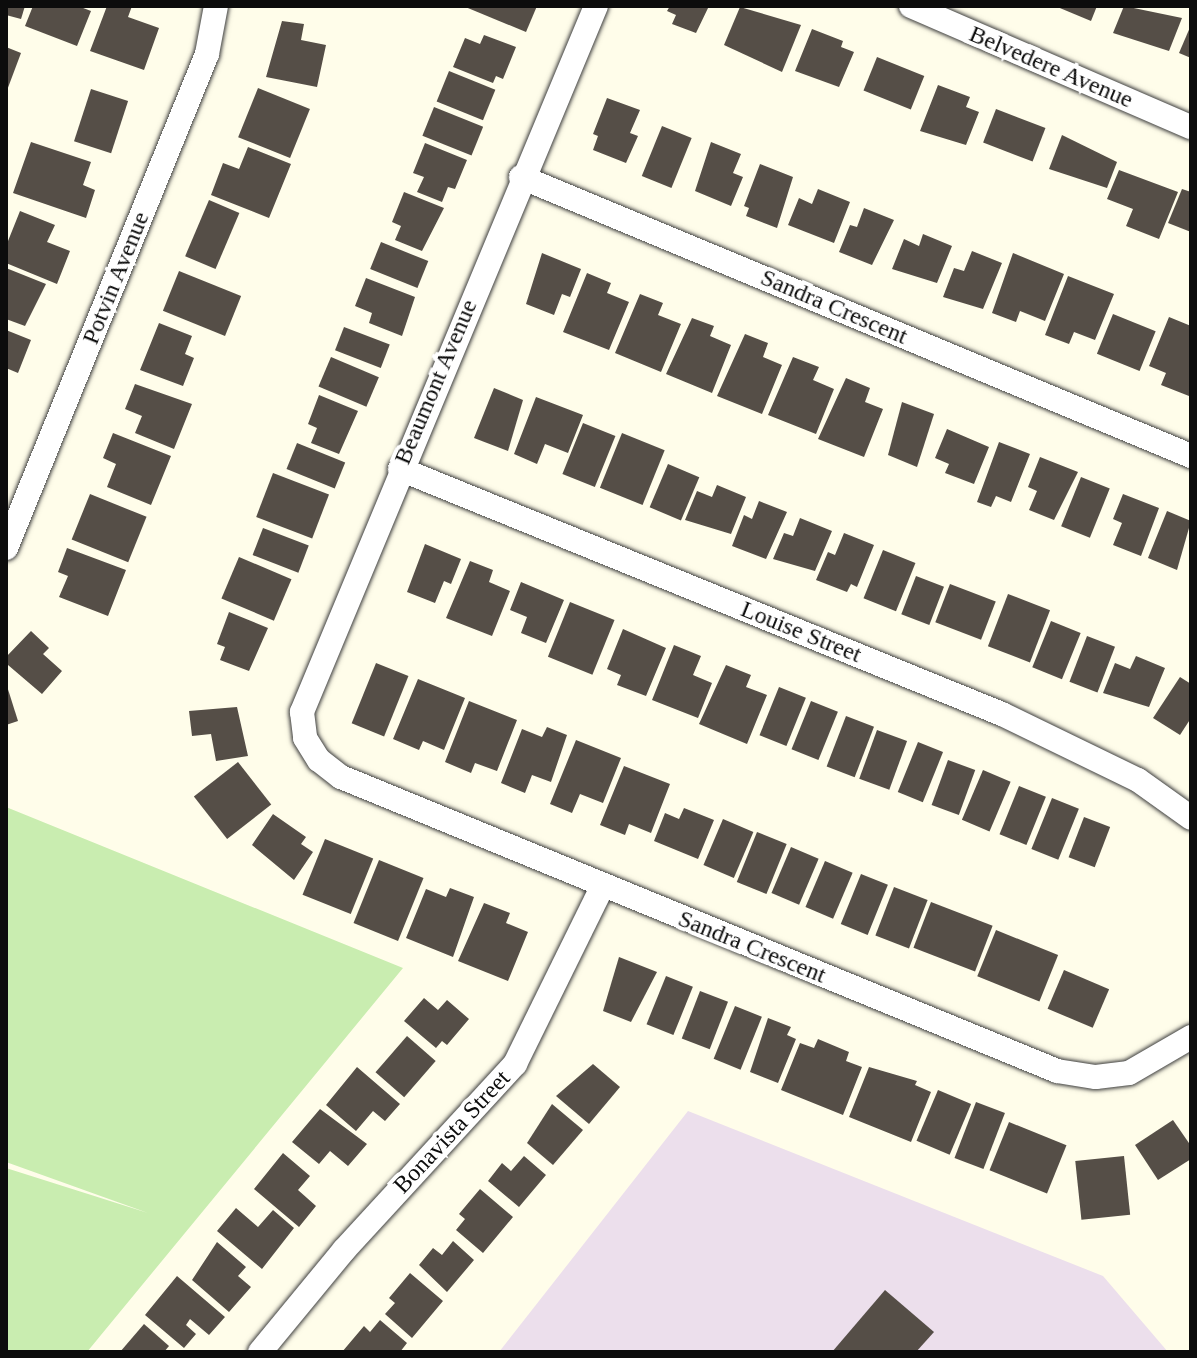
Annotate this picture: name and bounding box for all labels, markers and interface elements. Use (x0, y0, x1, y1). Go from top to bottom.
street label: Belvedere Avenue (964, 19, 1138, 115)
street label: Potvin Avenue (76, 207, 156, 349)
street label: Sandra Crescent (756, 263, 912, 351)
street label: Beaumont Avenue (388, 295, 484, 469)
street label: Louise Street (737, 595, 865, 669)
street label: Sandra Crescent (674, 904, 830, 990)
street label: Bonavista Street (388, 1064, 516, 1200)

